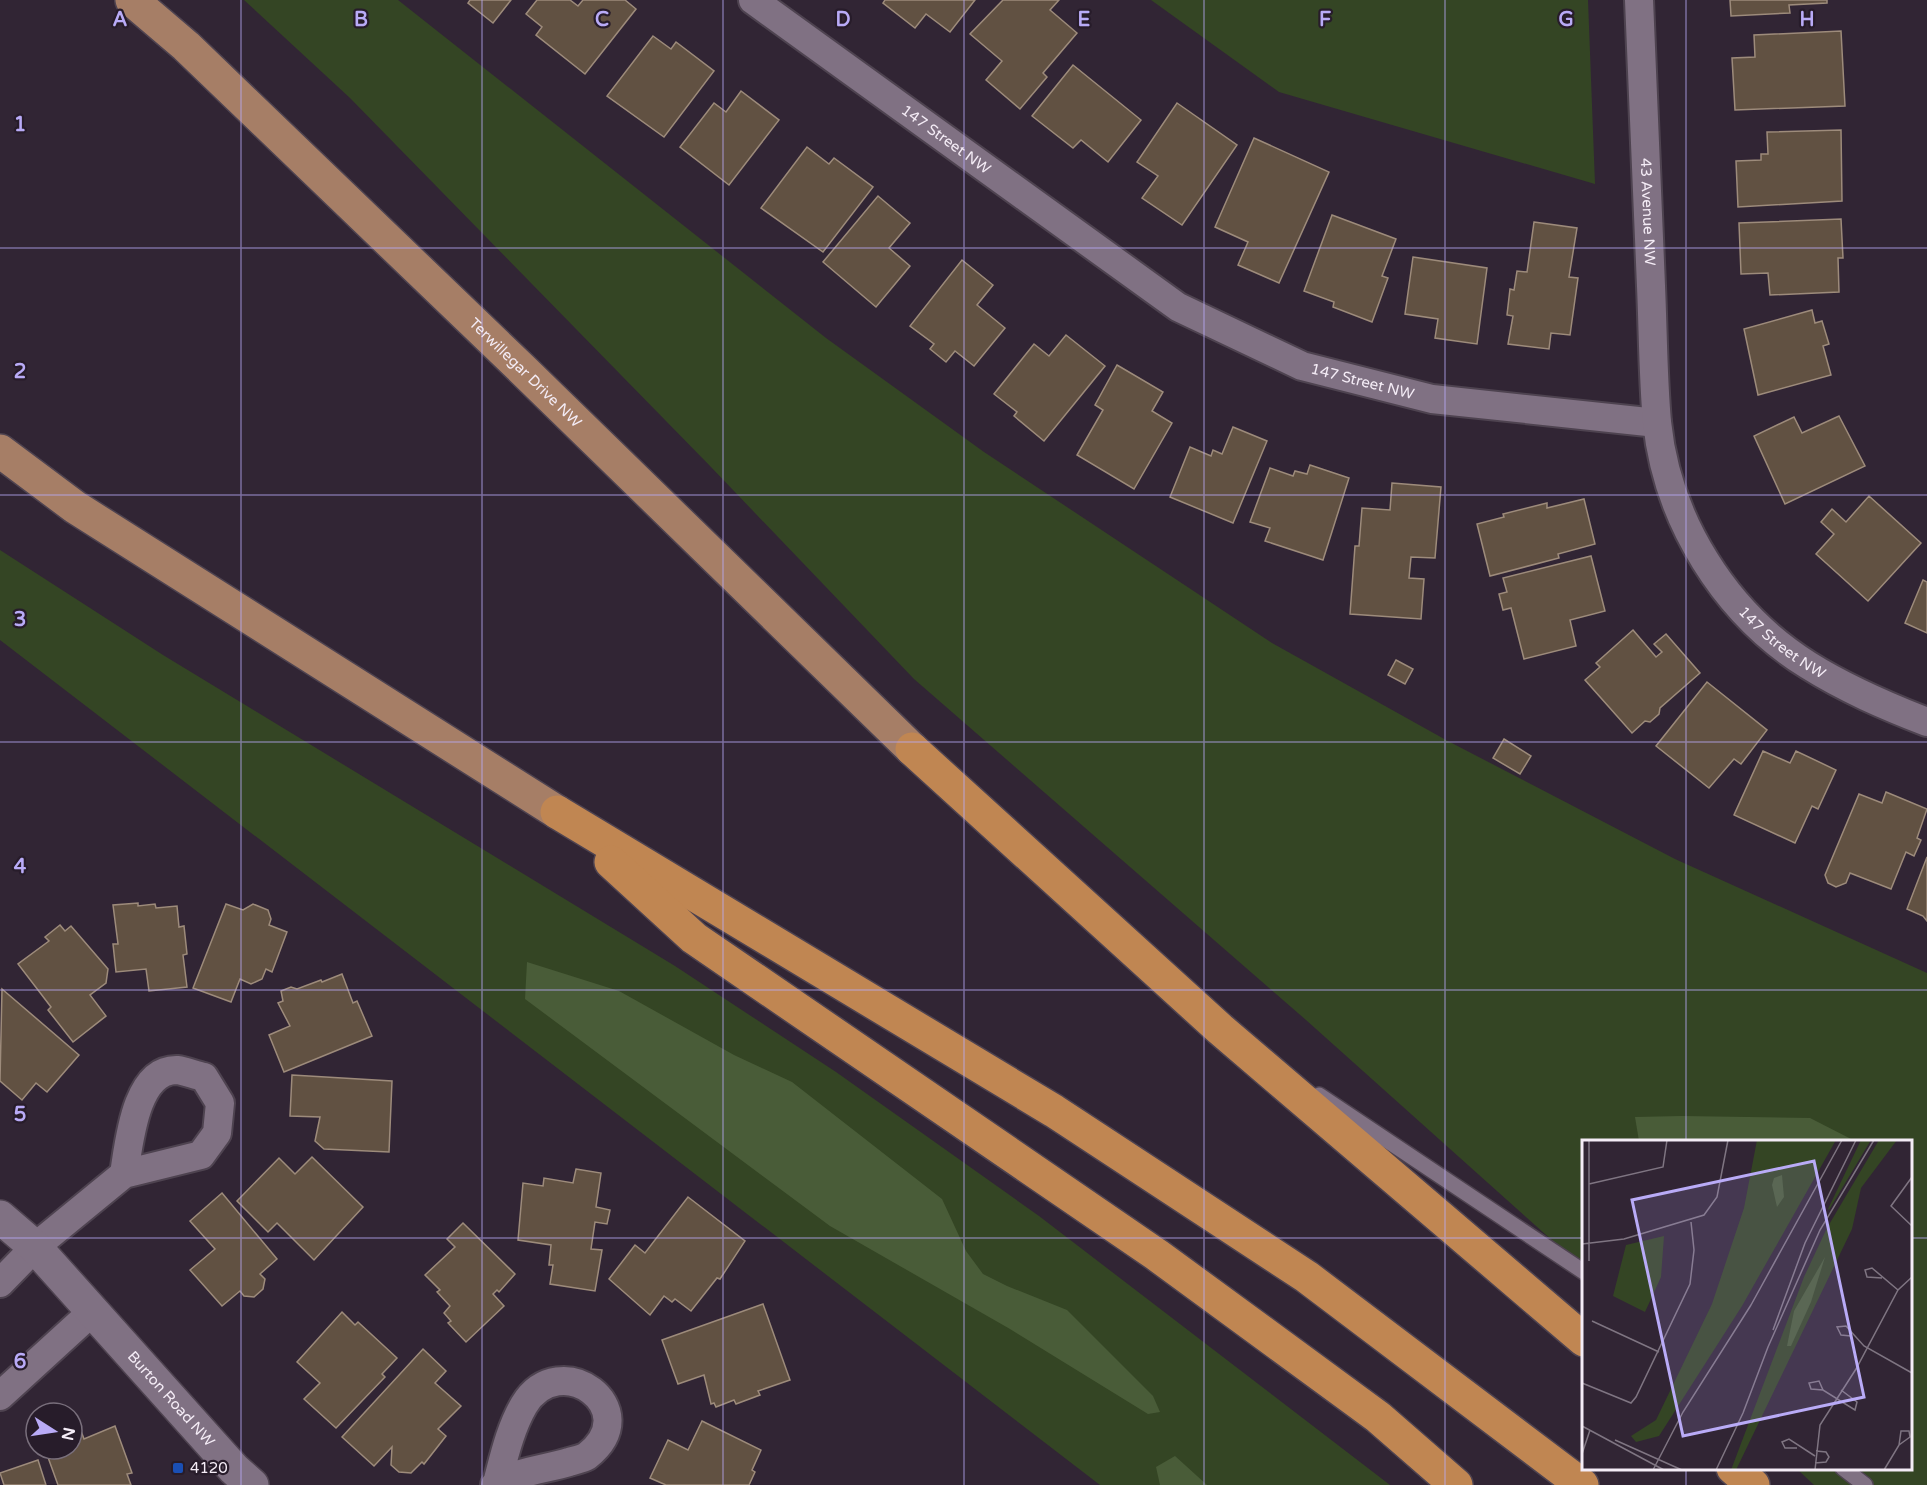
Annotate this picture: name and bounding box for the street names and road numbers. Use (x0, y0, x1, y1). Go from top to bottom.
street label: 147 Street NW (898, 101, 994, 178)
street label: 43 Avenue NW (1637, 158, 1659, 266)
street label: Terwillegar Drive NW (465, 314, 585, 431)
street label: 147 Street NW (1309, 360, 1416, 403)
street label: 147 Street NW (1735, 603, 1829, 683)
street label: Burton Road NW (124, 1347, 218, 1450)

